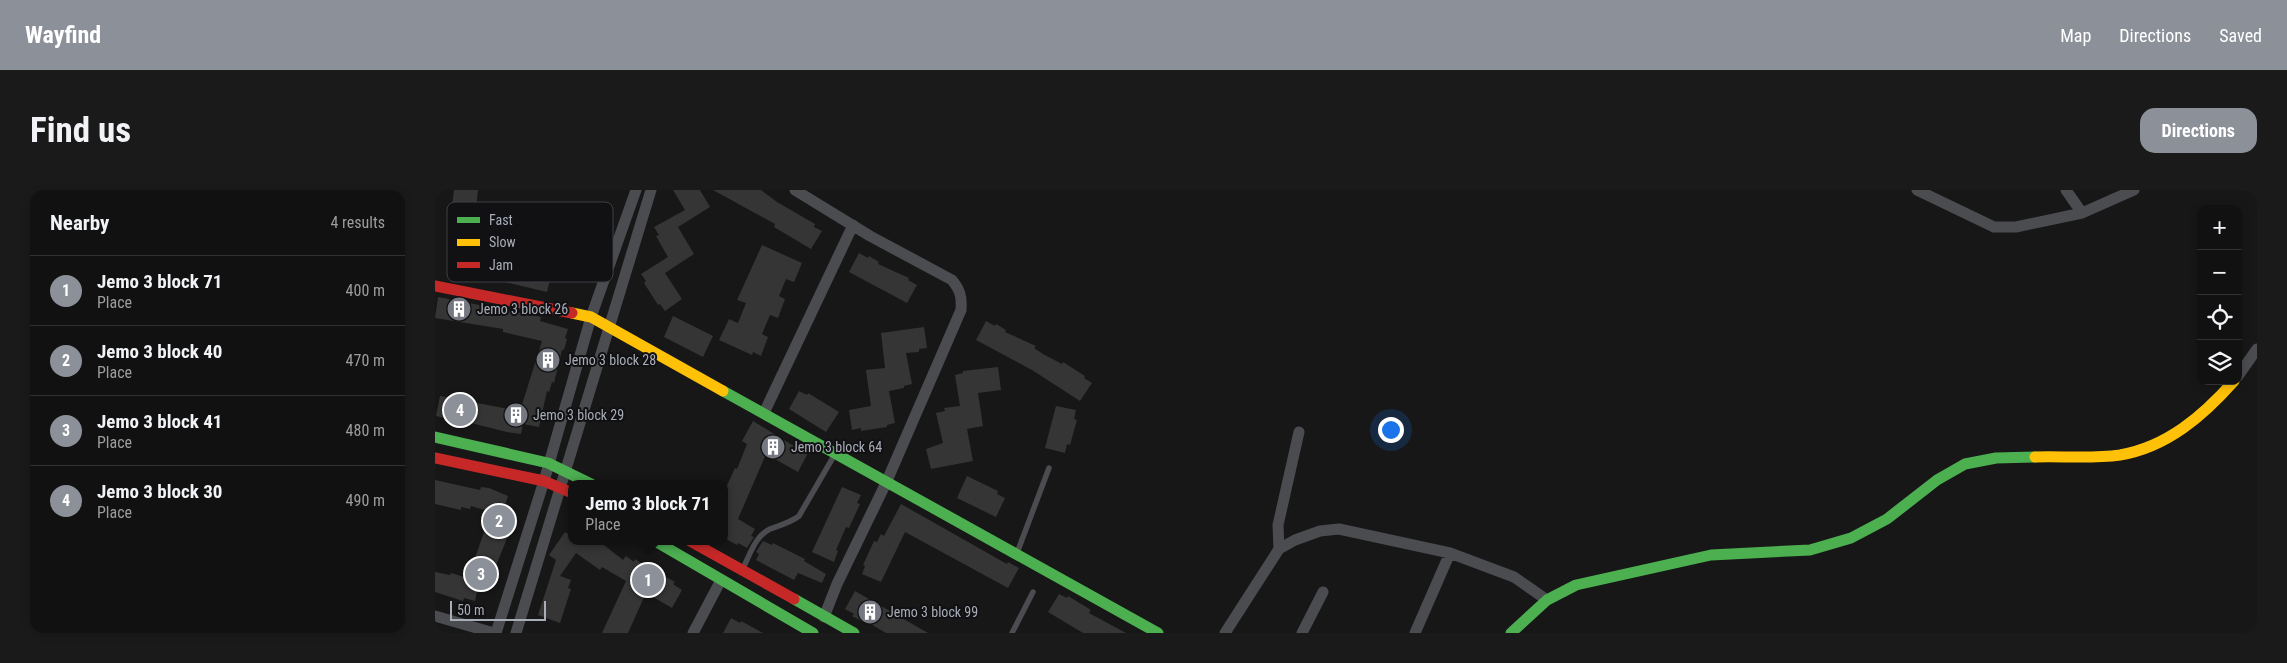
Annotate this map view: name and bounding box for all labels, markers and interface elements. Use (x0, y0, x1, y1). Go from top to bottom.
text: Wayfind (25, 21, 101, 49)
text: Map (2060, 25, 2091, 46)
text: Directions (2119, 25, 2191, 46)
text: Saved (2219, 25, 2262, 46)
button: Directions (2140, 108, 2257, 153)
text: Find us (30, 110, 131, 151)
legend (447, 202, 613, 282)
map controls (2197, 205, 2242, 385)
button: + (2197, 205, 2242, 250)
text: Nearby (50, 211, 109, 235)
text: Fast (489, 212, 513, 228)
text: 4 results (330, 213, 385, 232)
text: Slow (489, 234, 516, 250)
button: − (2197, 250, 2242, 295)
text: Jam (489, 257, 513, 273)
text: Jemo 3 block 71 (97, 270, 222, 293)
text: 1 (62, 281, 70, 300)
text: 400 m (346, 281, 385, 300)
text: Place (97, 293, 132, 312)
button: locate (2197, 295, 2242, 340)
building icon: Jemo 3 block 26 (446, 296, 472, 322)
place label: Jemo 3 block 26 (477, 301, 568, 317)
text: Jemo 3 block 40 (97, 340, 222, 363)
button: layers (2197, 340, 2242, 385)
building icon: Jemo 3 block 28 (535, 347, 561, 373)
text: 2 (62, 351, 70, 370)
text: 470 m (346, 351, 385, 370)
place label: Jemo 3 block 28 (565, 352, 656, 368)
text: Place (97, 363, 132, 382)
pin: 4 (444, 391, 476, 429)
building icon: Jemo 3 block 29 (503, 402, 529, 428)
place label: Jemo 3 block 29 (533, 407, 624, 423)
text: Jemo 3 block 41 (97, 410, 222, 433)
your location (1378, 417, 1404, 443)
text: 3 (62, 421, 70, 440)
text: 480 m (346, 421, 385, 440)
text: Place (97, 433, 132, 452)
building icon: Jemo 3 block 64 (760, 434, 786, 460)
place label: Jemo 3 block 64 (791, 439, 882, 455)
text: Jemo 3 block 30 (97, 480, 222, 503)
popup (568, 480, 728, 545)
text: 4 (62, 491, 70, 510)
text: 490 m (346, 491, 385, 510)
text: Jemo 3 block 71 (585, 492, 711, 515)
pin: 2 (483, 502, 515, 540)
text: Place (97, 503, 132, 522)
text: Place (585, 515, 620, 534)
pin: 3 (465, 555, 497, 593)
pin: 1 (632, 561, 664, 599)
scale bar (450, 598, 546, 621)
building icon: Jemo 3 block 99 (857, 599, 883, 625)
text: 50 m (457, 602, 485, 618)
place label: Jemo 3 block 99 (887, 604, 978, 620)

